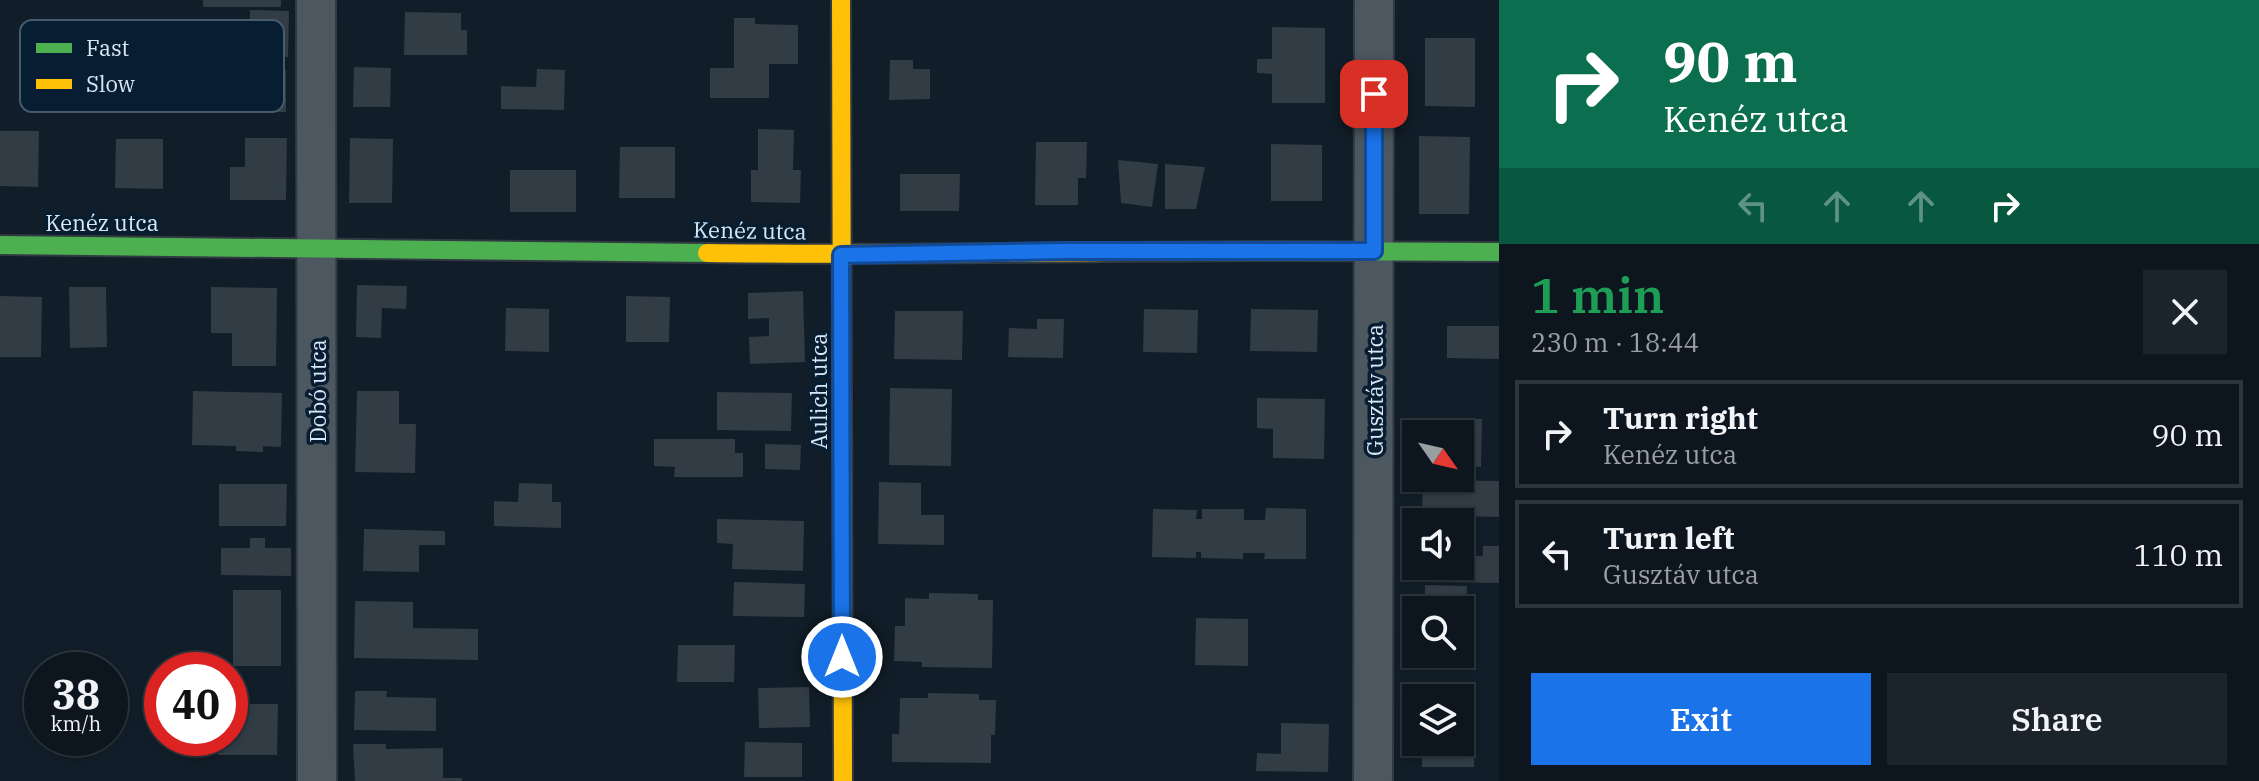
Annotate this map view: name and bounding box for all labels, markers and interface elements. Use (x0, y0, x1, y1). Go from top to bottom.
legend (20, 20, 284, 112)
text: 90 m (1663, 25, 1798, 97)
icon: right (1531, 32, 1635, 136)
text: Fast (86, 33, 129, 62)
pin (1340, 60, 1408, 128)
text: Slow (86, 69, 135, 98)
icon: arrive (1352, 72, 1396, 116)
text: Kenéz utca (1663, 95, 1849, 142)
icon: left (1731, 184, 1775, 228)
icon: ahead (1815, 184, 1859, 228)
icon: ahead (1899, 184, 1943, 228)
icon: right (1983, 184, 2027, 228)
street label: Kenéz utca (45, 208, 159, 237)
street label: Kenéz utca (693, 215, 807, 245)
text: 1 min (1531, 264, 1664, 326)
button: close (2143, 270, 2227, 354)
street label: Gusztáv utca (1360, 324, 1389, 456)
text: 230 m · 18:44 (1531, 325, 1699, 359)
street label: Aulich utca (804, 333, 833, 449)
street label: Dobó utca (303, 339, 332, 443)
text: Turn right (1603, 398, 1758, 437)
icon: right (1535, 412, 1579, 456)
text: 90 m (2151, 415, 2223, 454)
north arrow (1402, 420, 1474, 492)
map controls (1402, 420, 1474, 756)
text: Kenéz utca (1603, 437, 1737, 471)
button: sound (1402, 508, 1474, 580)
text: Turn left (1603, 518, 1735, 557)
icon: left (1535, 532, 1579, 576)
text: 110 m (2133, 535, 2223, 574)
text: Gusztáv utca (1603, 557, 1759, 591)
button: search (1402, 596, 1474, 668)
position arrow (800, 615, 884, 699)
speed limit sign: 40 (144, 652, 248, 756)
text: 38 (52, 668, 100, 720)
button: Exit (1531, 673, 1871, 765)
button: Share (1887, 673, 2227, 765)
button: layers (1402, 684, 1474, 756)
text: km/h (51, 710, 101, 737)

